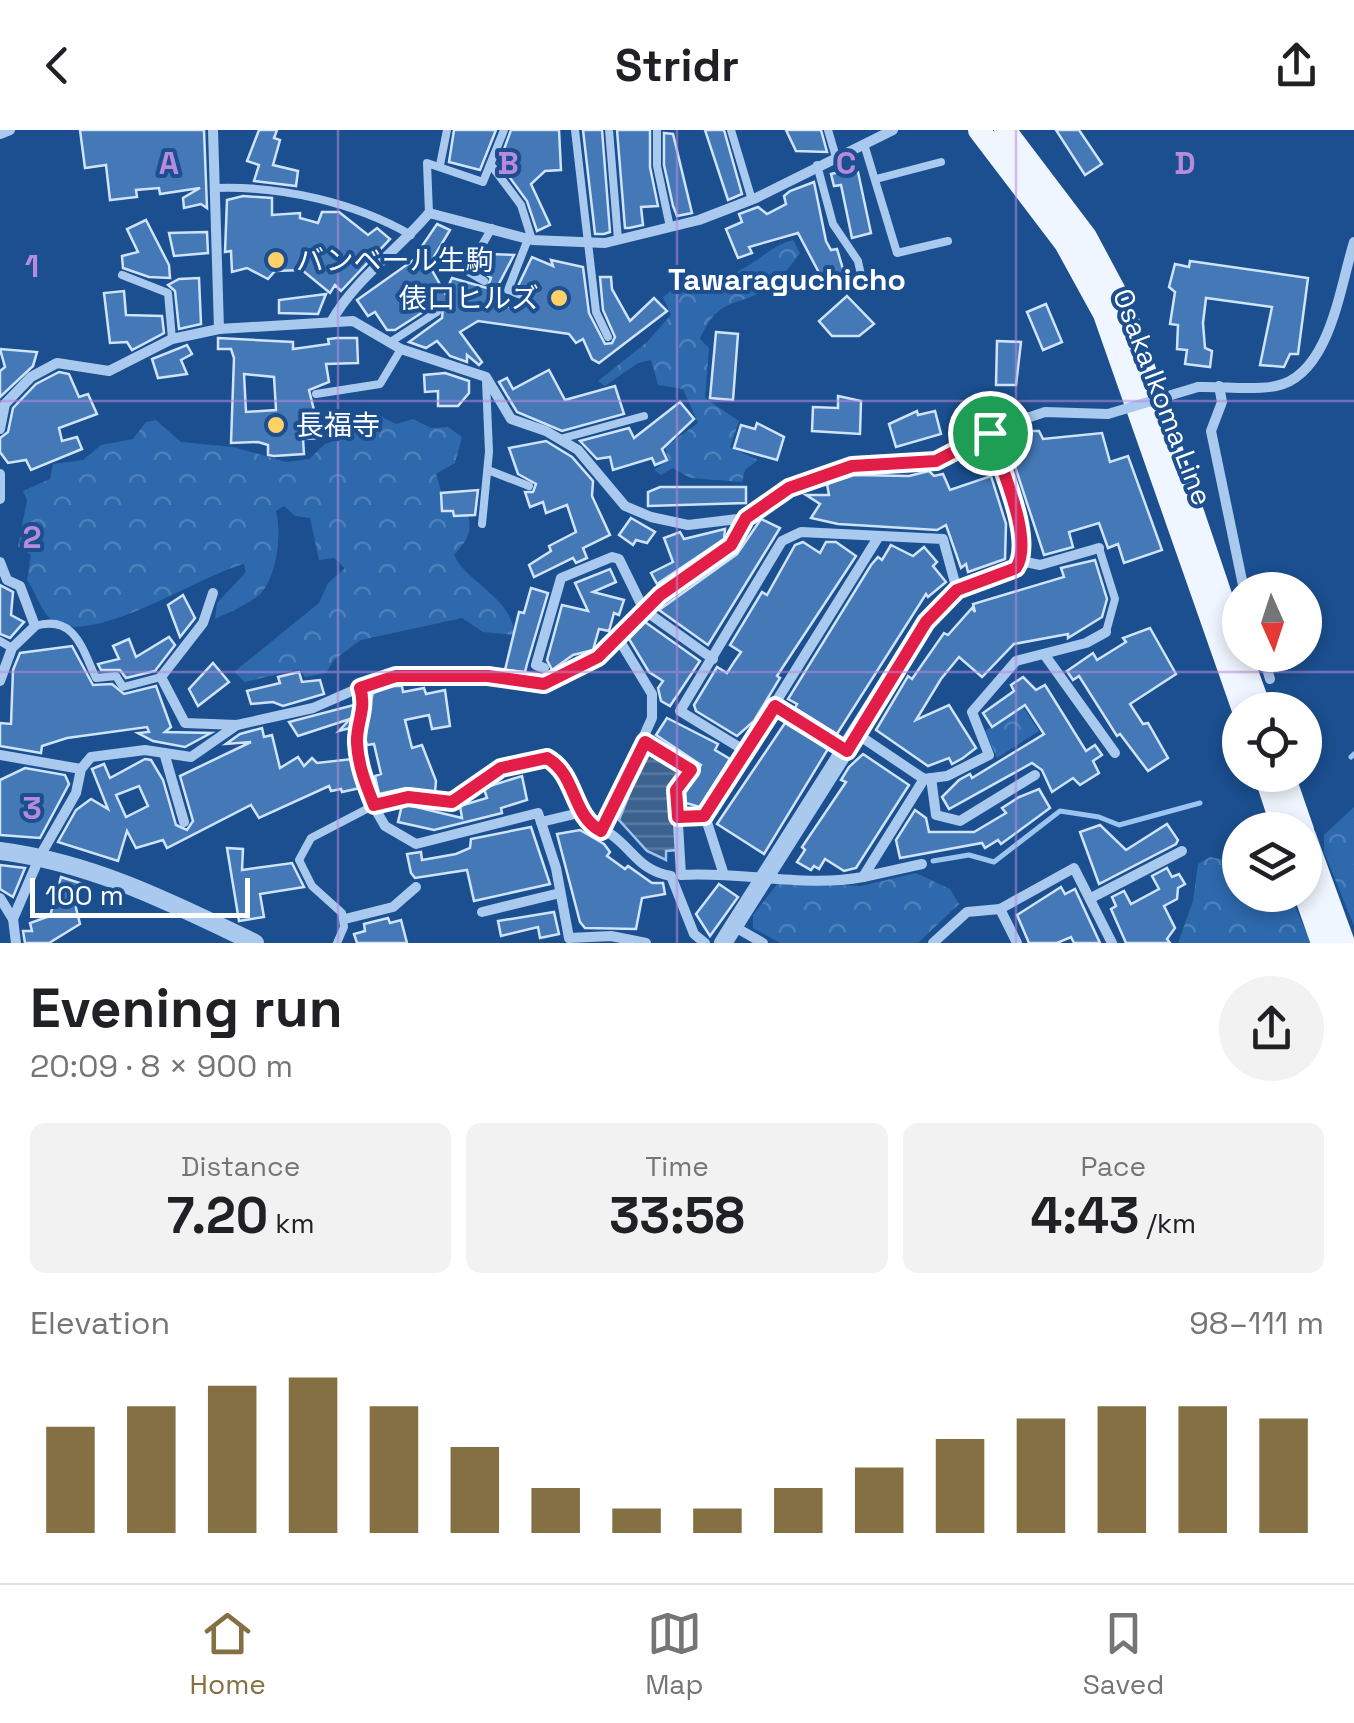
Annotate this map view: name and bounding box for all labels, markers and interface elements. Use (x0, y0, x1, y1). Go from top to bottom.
text: Stridr (615, 37, 739, 94)
icon: back (30, 38, 85, 93)
icon: share (1269, 38, 1324, 93)
text: A (159, 143, 179, 183)
text: B (497, 143, 519, 183)
text: C (836, 143, 856, 183)
text: D (1174, 143, 1196, 183)
place label: バンベール生駒 (296, 242, 493, 278)
text: 1 (25, 246, 39, 286)
marker: バンベール生駒 (265, 249, 287, 271)
district label: Tawaraguchicho (668, 260, 906, 299)
place label: 俵口ヒルズ (399, 280, 539, 316)
street label: Osaka Ikoma Line (1105, 284, 1221, 510)
marker: 俵口ヒルズ (548, 287, 570, 309)
pin (948, 391, 1033, 476)
icon: arrive (963, 406, 1018, 461)
place label: 長福寺 (296, 407, 380, 443)
marker: 長福寺 (265, 414, 287, 436)
text: 2 (22, 517, 42, 557)
north arrow (1222, 572, 1322, 672)
map controls (1222, 572, 1322, 912)
button: locate (1222, 692, 1322, 792)
text: 3 (22, 788, 42, 828)
button: layers (1222, 812, 1322, 912)
scale bar (30, 873, 250, 918)
text: 100 m (45, 877, 124, 913)
text: Evening run (30, 973, 343, 1043)
button: share (1219, 976, 1324, 1081)
text: 20:09 · 8 × 900 m (30, 1046, 293, 1086)
text: Distance (181, 1148, 300, 1184)
text: Time (645, 1148, 709, 1184)
text: Pace (1081, 1148, 1146, 1184)
text: 7.20 (167, 1184, 268, 1248)
text: 33:58 (609, 1184, 745, 1248)
text: 4:43 (1031, 1184, 1139, 1248)
text: km (268, 1205, 314, 1241)
text: /km (1139, 1205, 1196, 1241)
text: Elevation (30, 1303, 170, 1343)
text: 98–111 m (1189, 1303, 1324, 1343)
tab: Home (190, 1606, 266, 1702)
tab: Map (645, 1606, 704, 1702)
tab: Saved (1083, 1606, 1164, 1702)

